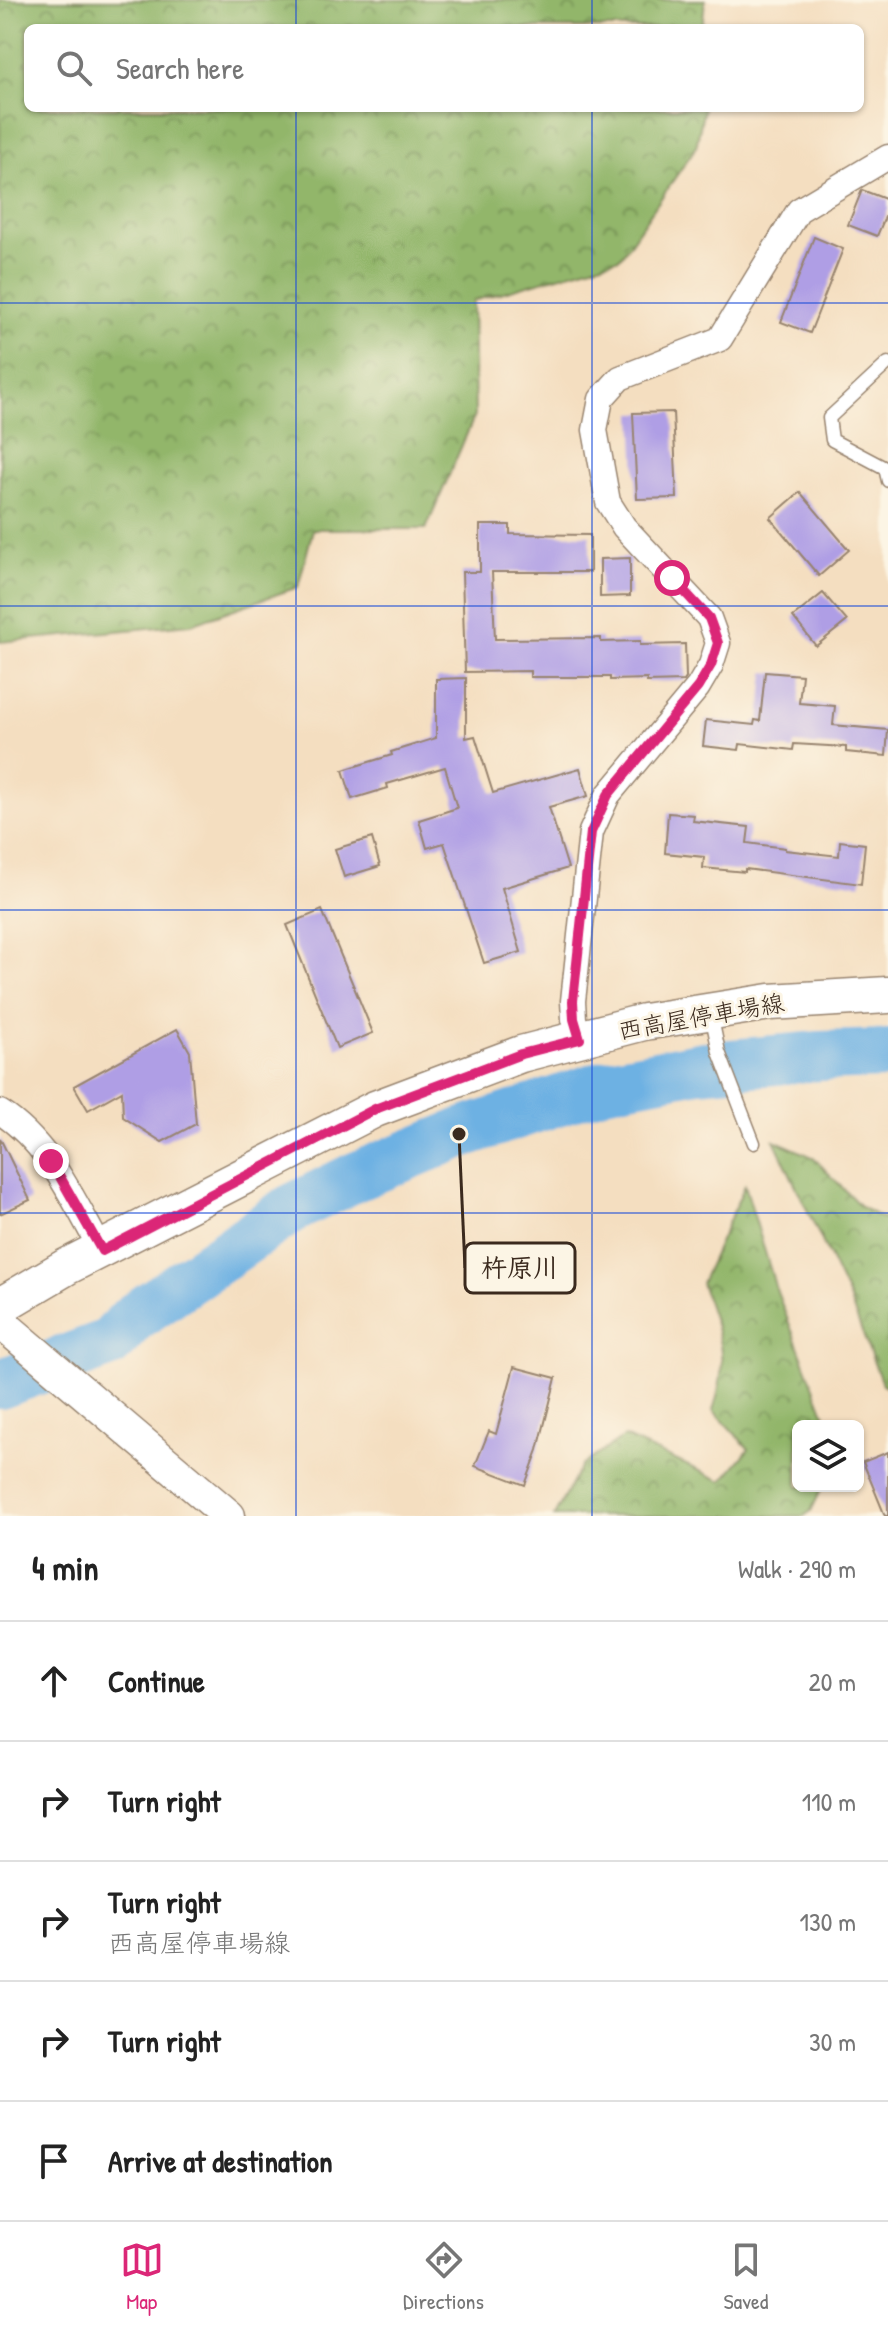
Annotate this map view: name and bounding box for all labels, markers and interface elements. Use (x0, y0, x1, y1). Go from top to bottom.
search box (24, 24, 864, 112)
icon: search (52, 46, 96, 90)
text: Search here (116, 48, 244, 88)
route start (654, 560, 690, 596)
street label: 西高屋停車場線 (615, 986, 787, 1046)
route end (33, 1143, 69, 1179)
callout: 杵原川 (465, 1243, 575, 1293)
text: 杵原川 (481, 1250, 559, 1285)
map controls (792, 1420, 864, 1492)
button: layers (792, 1420, 864, 1492)
text: 4 min (32, 1545, 99, 1591)
text: Walk · 290 m (738, 1551, 856, 1586)
icon: ahead (32, 1659, 76, 1703)
text: Continue (108, 1661, 205, 1701)
text: 20 m (809, 1664, 856, 1699)
icon: right (32, 1779, 76, 1823)
text: Turn right (108, 1781, 221, 1821)
text: 110 m (802, 1784, 856, 1819)
text: Turn right (108, 1882, 221, 1922)
icon: right (32, 1899, 76, 1943)
text: 130 m (800, 1904, 856, 1939)
text: 西高屋停車場線 (108, 1925, 290, 1960)
icon: right (32, 2019, 76, 2063)
text: Turn right (108, 2021, 221, 2061)
text: 30 m (809, 2024, 856, 2059)
icon: arrive (32, 2139, 76, 2183)
text: Arrive at destination (108, 2141, 333, 2181)
tab: Map (120, 2238, 164, 2316)
tab: Directions (403, 2238, 484, 2316)
tab: Saved (723, 2238, 768, 2316)

